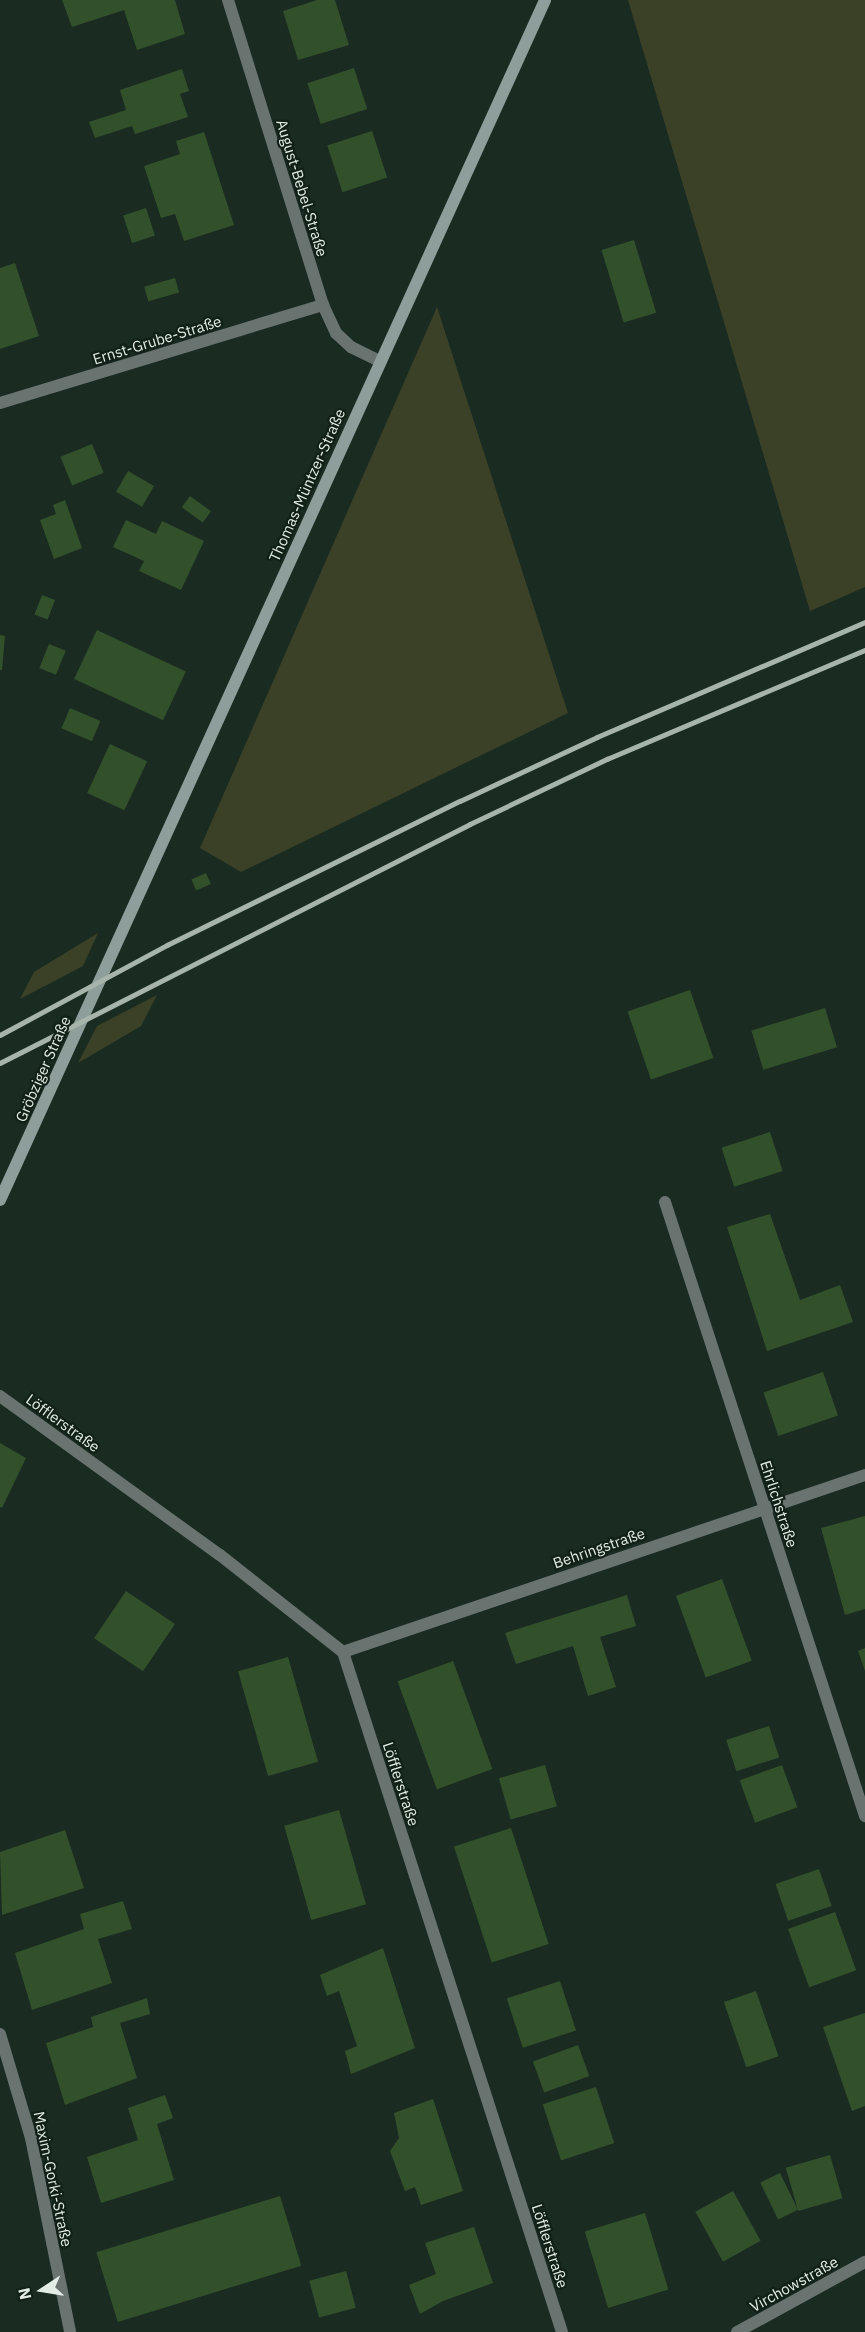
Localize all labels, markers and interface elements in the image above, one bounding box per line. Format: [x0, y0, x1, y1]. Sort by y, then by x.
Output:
street label: August-Bebel-Straße [273, 117, 331, 259]
street label: Ernst-Grube-Straße [90, 312, 224, 368]
street label: Thomas-Müntzer-Straße [265, 406, 349, 564]
street label: Gröbziger Straße [12, 1013, 74, 1125]
street label: Löfflerstraße [23, 1390, 103, 1456]
street label: Ehrlichstraße [756, 1458, 802, 1550]
street label: Behringstraße [551, 1524, 647, 1572]
street label: Löfflerstraße [379, 1740, 423, 1828]
street label: Maxim-Gorki-Straße [30, 2110, 76, 2248]
street label: Löfflerstraße [528, 2202, 572, 2290]
street label: Virchowstraße [747, 2252, 841, 2316]
north arrow [12, 2260, 72, 2320]
text: N [13, 2286, 35, 2301]

